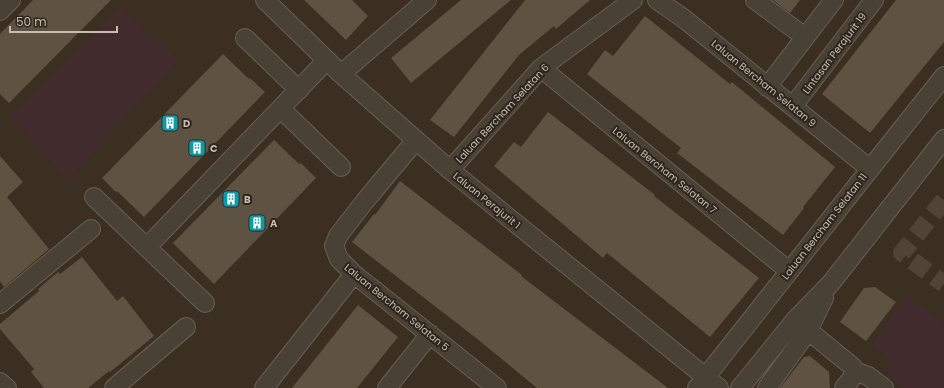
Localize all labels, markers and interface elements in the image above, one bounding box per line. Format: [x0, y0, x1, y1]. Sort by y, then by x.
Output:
scale bar [10, 8, 117, 34]
street label: Lintasan Perajurit 19 [799, 10, 870, 97]
text: 50 m [16, 13, 47, 30]
street label: Laluan Bercham Selatan 9 [708, 36, 819, 130]
street label: Laluan Bercham Selatan 6 [452, 60, 553, 166]
building icon: D [160, 113, 180, 133]
place label: D [183, 116, 190, 131]
street label: Laluan Bercham Selatan 7 [609, 124, 720, 218]
building icon: C [187, 138, 207, 158]
place label: C [210, 141, 218, 156]
street label: Laluan Perajurit 1 [450, 168, 524, 232]
street label: Laluan Bercham Selatan 11 [778, 170, 871, 283]
building icon: B [221, 189, 241, 209]
place label: B [244, 192, 251, 207]
building icon: A [247, 213, 267, 233]
place label: A [270, 216, 278, 231]
street label: Laluan Bercham Selatan 5 [341, 260, 452, 354]

